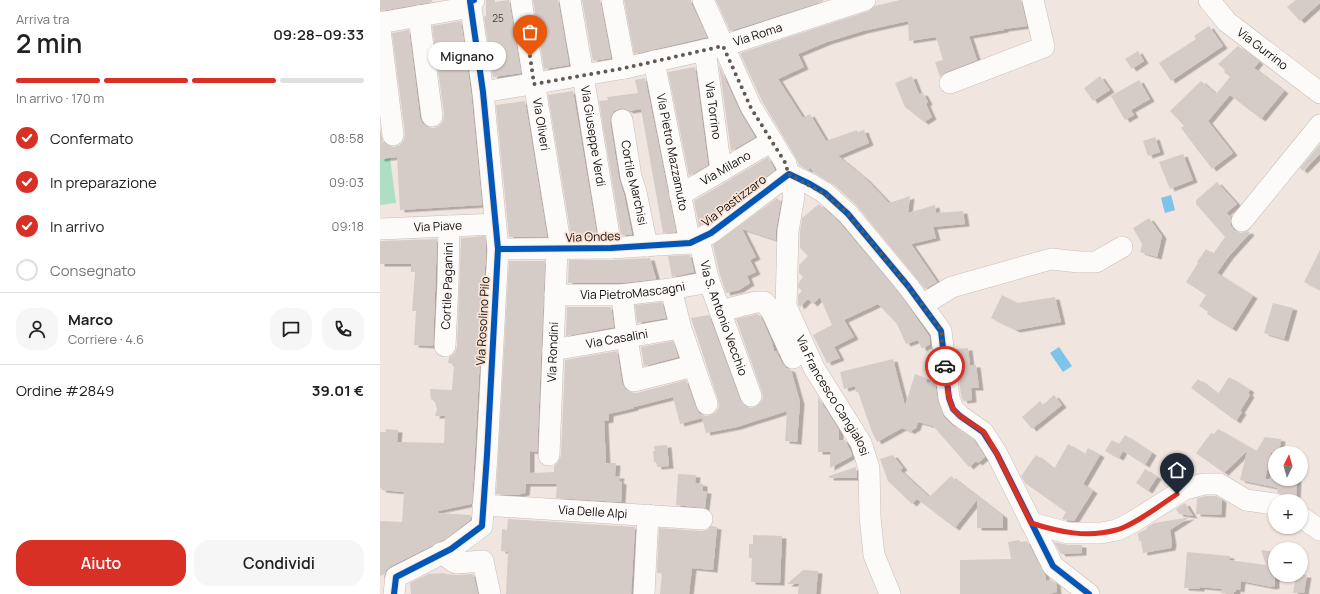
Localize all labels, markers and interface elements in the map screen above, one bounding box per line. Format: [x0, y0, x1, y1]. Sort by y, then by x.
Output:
text: Arriva tra [16, 10, 70, 28]
house number: 25 [492, 11, 504, 25]
pin [513, 15, 547, 56]
street label: Via Roma [731, 18, 784, 50]
icon: bag [519, 21, 541, 43]
text: 09:28–09:33 [273, 24, 364, 45]
street label: Via Gurrino [1234, 24, 1292, 74]
text: 2 min [16, 25, 82, 61]
callout: Mignano [428, 42, 506, 70]
text: Mignano [440, 47, 494, 65]
street label: Via Torrino [701, 81, 726, 140]
street label: Via Giuseppe Verdi [577, 84, 610, 188]
text: In arrivo · 170 m [16, 89, 104, 107]
street label: Via Pietro Mazzamuto [653, 92, 692, 212]
street label: Via Oliveri [529, 97, 554, 152]
icon: check [16, 127, 38, 149]
text: Confermato [50, 128, 133, 149]
text: 08:58 [330, 129, 364, 147]
street label: Cortile Marchisi [617, 139, 652, 227]
street label: Via Milano [697, 146, 754, 189]
icon: check [16, 171, 38, 193]
street label: Via Pastizzaro [698, 171, 769, 230]
text: In preparazione [50, 172, 157, 193]
text: 09:03 [329, 173, 364, 191]
icon: check [16, 215, 38, 237]
text: In arrivo [50, 216, 104, 237]
street label: Via Piave [413, 216, 462, 236]
text: 09:18 [331, 217, 364, 235]
street label: Via Ondes [565, 227, 621, 246]
street label: Cortile Paganini [437, 242, 457, 330]
street label: Via S. Antonio Vecchio [696, 259, 752, 378]
text: Consegnato [50, 260, 136, 281]
street label: Via Rosolino Pilo [472, 276, 493, 366]
street label: Via PietroMascagni [580, 278, 687, 303]
button: person [16, 308, 58, 350]
button: chat [270, 308, 312, 350]
button: phone [322, 308, 364, 350]
text: Marco [68, 309, 113, 330]
street label: Via Rondini [543, 321, 562, 383]
street label: Via Casalini [585, 325, 649, 352]
text: Corriere · 4.6 [68, 330, 144, 348]
street label: Via Francesco Cangialosi [792, 332, 874, 458]
courier [925, 346, 965, 386]
icon: car [934, 355, 956, 377]
text: Ordine #2849 [16, 380, 114, 401]
text: 39.01 € [312, 380, 364, 401]
north arrow [1268, 446, 1308, 486]
map controls [1268, 446, 1308, 582]
pin [1160, 453, 1194, 494]
icon: home [1166, 459, 1188, 481]
button: + [1268, 494, 1308, 534]
street label: Via Delle Alpi [558, 501, 628, 522]
button: Aiuto [16, 540, 186, 586]
button: Condividi [194, 540, 364, 586]
button: − [1268, 542, 1308, 582]

